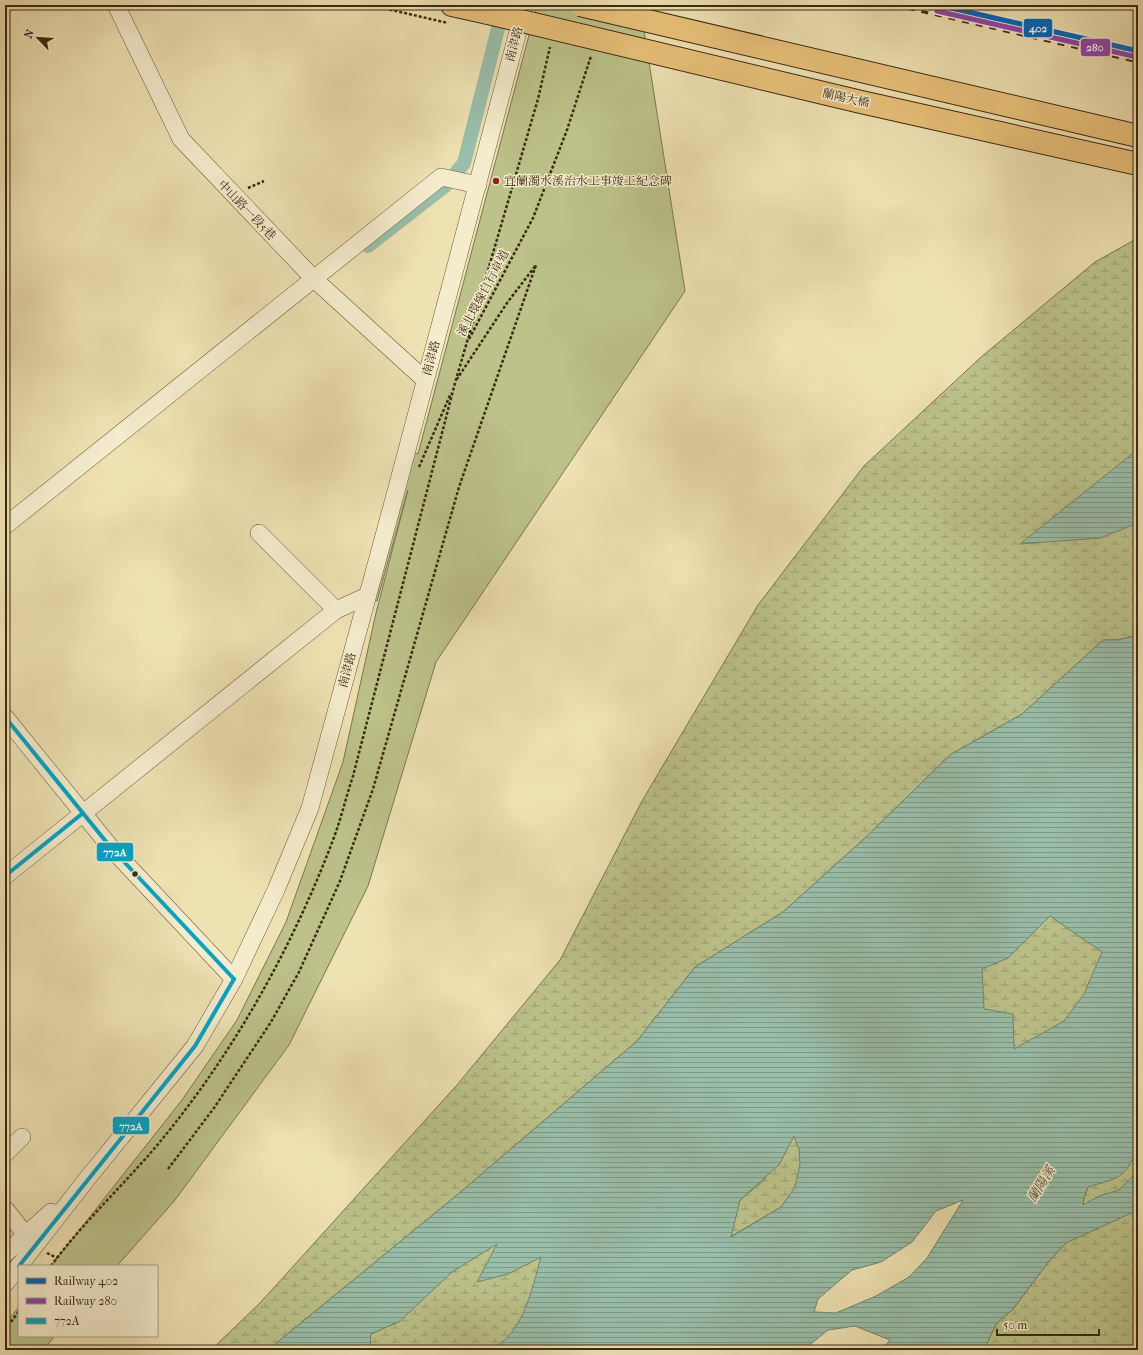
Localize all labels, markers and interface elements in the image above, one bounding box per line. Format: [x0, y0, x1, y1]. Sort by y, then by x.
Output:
north arrow [18, 18, 58, 58]
line badge: 402 [1023, 18, 1053, 38]
text: 402 [1028, 22, 1047, 35]
street label: 南津路 [503, 25, 525, 63]
text: N [22, 27, 37, 41]
line badge: 280 [1080, 38, 1111, 57]
text: 280 [1086, 41, 1104, 54]
street label: 蘭陽大橋 [821, 86, 871, 110]
place label: 宜蘭濁水溪治水工事竣工紀念碑 [504, 174, 672, 188]
marker: 宜蘭濁水溪治水工事竣工紀念碑 [491, 176, 501, 186]
street label: 中山路一段5巷 [215, 177, 279, 243]
street label: 溪北環線自行車道 [454, 247, 512, 339]
street label: 南津路 [420, 339, 442, 377]
street label: 南津路 [336, 651, 358, 689]
line badge: 772A [96, 842, 134, 862]
text: 772A [102, 846, 128, 859]
unlabelled marker [130, 869, 140, 879]
line badge: 772A [112, 1116, 150, 1135]
text: 772A [118, 1120, 144, 1133]
water label: 蘭陽溪 [1024, 1162, 1059, 1205]
legend [18, 1265, 158, 1337]
text: Railway 402 [54, 1274, 118, 1288]
text: Railway 280 [54, 1294, 117, 1308]
scale bar [997, 1311, 1099, 1337]
text: 772A [54, 1314, 80, 1328]
text: 50 m [1003, 1318, 1027, 1332]

